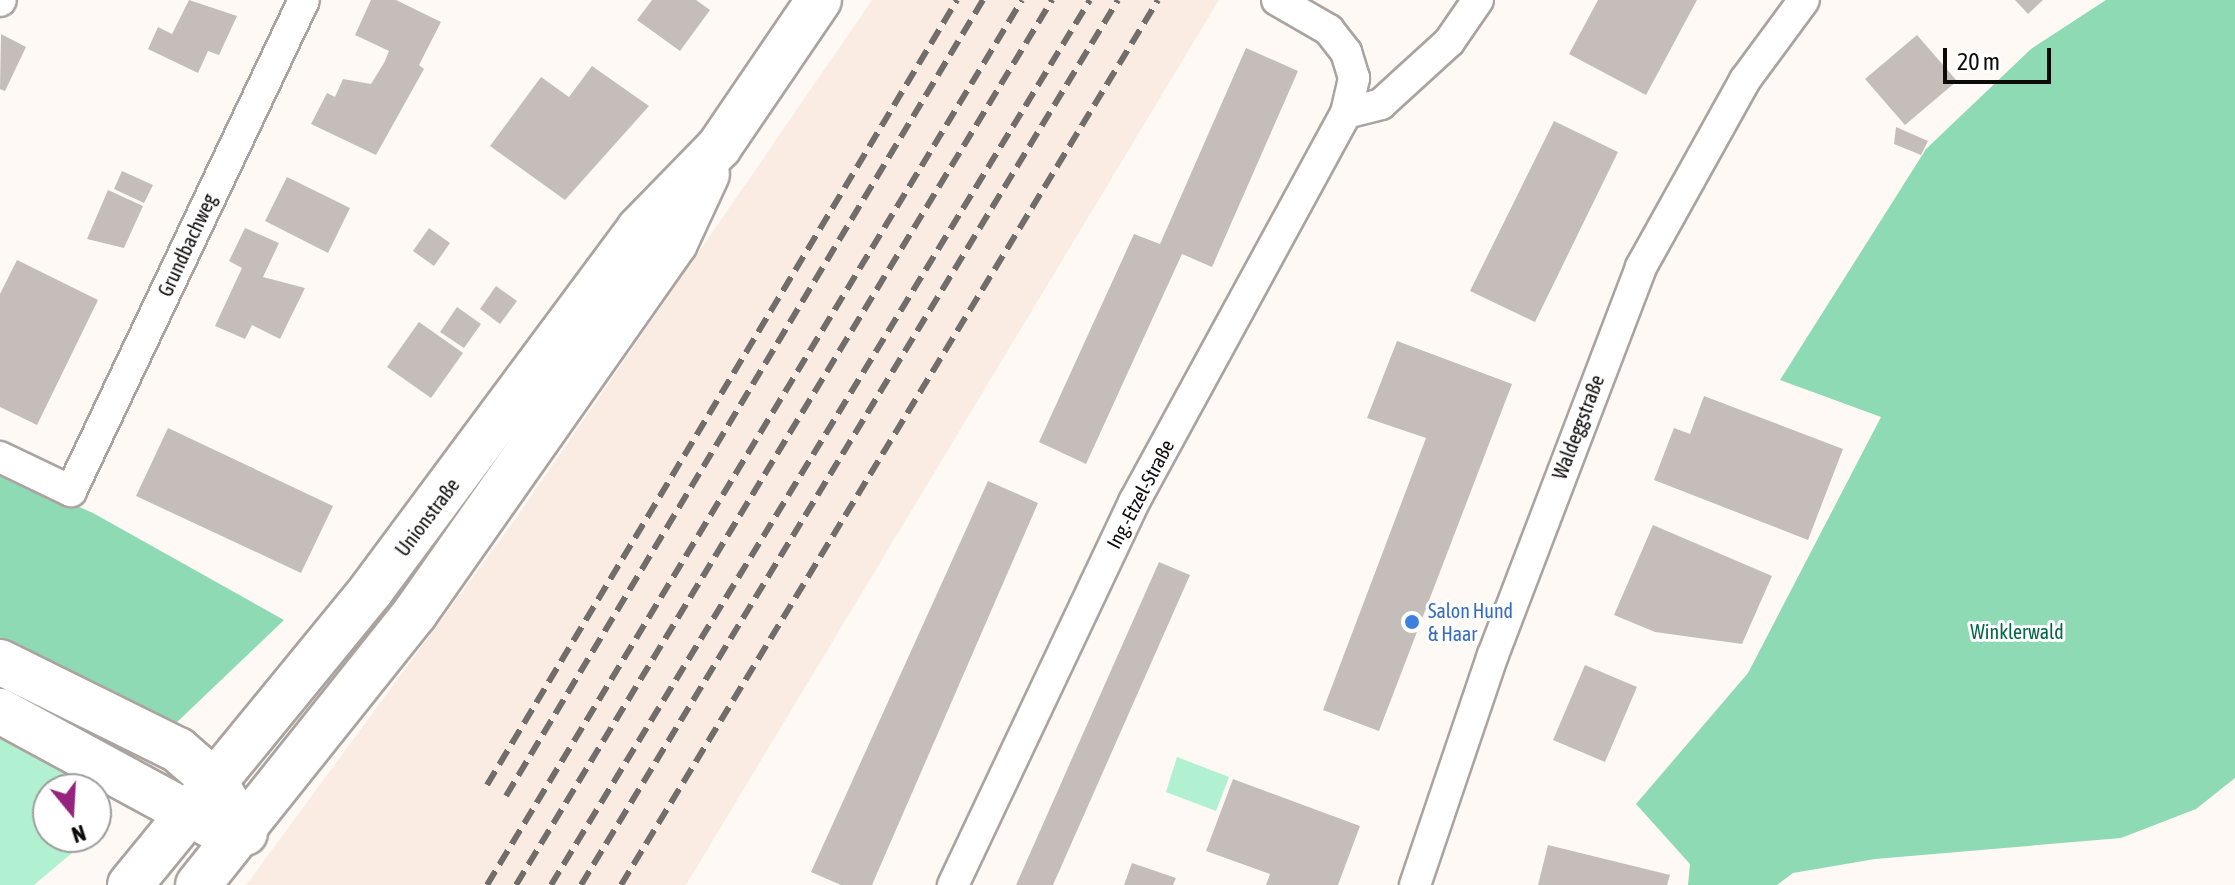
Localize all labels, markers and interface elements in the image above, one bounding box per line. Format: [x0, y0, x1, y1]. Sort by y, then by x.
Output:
scale bar [1947, 32, 2055, 82]
text: 20 m [1957, 48, 2000, 75]
street label: Grundbachweg [153, 190, 221, 300]
street label: Waldeggstraße [1547, 371, 1609, 483]
street label: Ing.-Etzel-Straße [1101, 435, 1179, 553]
street label: Unionstraße [390, 473, 464, 561]
place label: Salon Hund & Haar [1428, 598, 1513, 645]
marker: Salon Hund & Haar [1403, 613, 1421, 631]
park label: Winklerwald [1970, 619, 2064, 643]
north arrow [32, 773, 112, 853]
text: N [69, 820, 89, 848]

